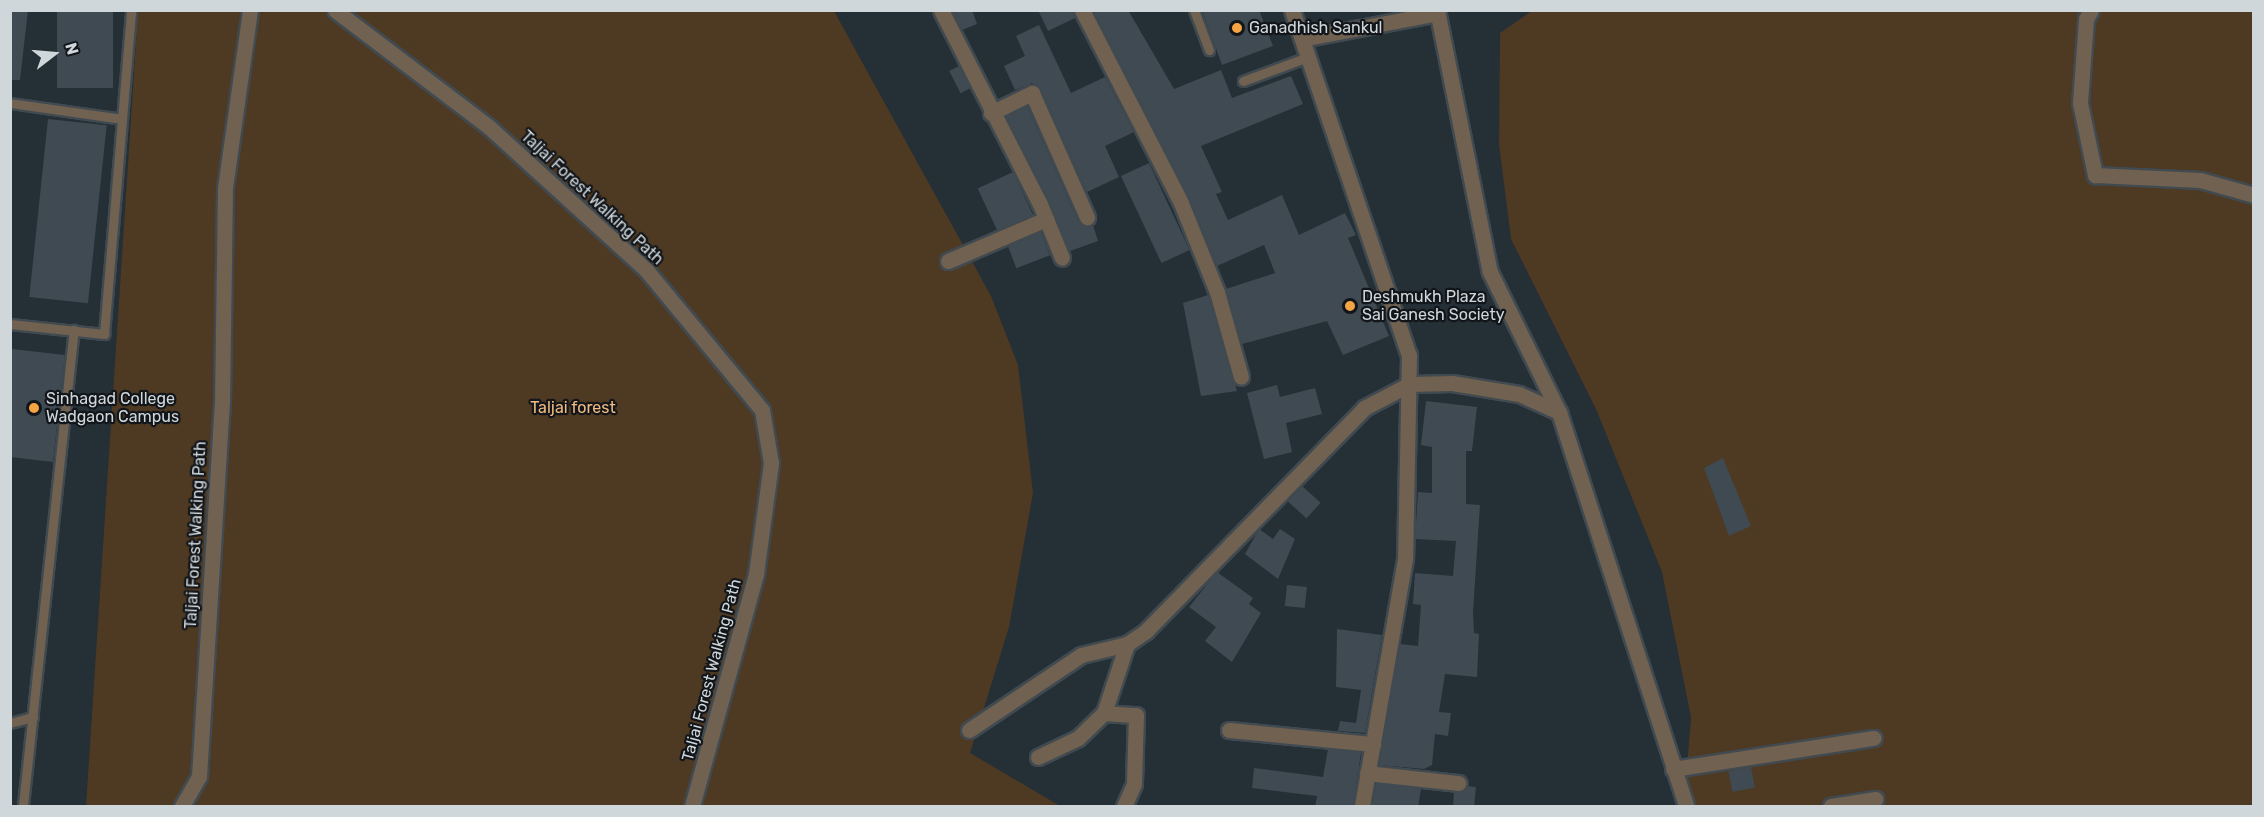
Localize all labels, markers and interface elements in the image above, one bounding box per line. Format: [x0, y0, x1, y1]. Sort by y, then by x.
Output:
place label: Ganadhish Sankul [1249, 18, 1382, 38]
marker: Ganadhish Sankul [1230, 21, 1244, 35]
north arrow [24, 24, 84, 84]
text: N [61, 41, 83, 57]
street label: Taljai Forest Walking Path [517, 127, 667, 269]
place label: Deshmukh Plaza Sai Ganesh Society [1362, 287, 1505, 325]
marker: Deshmukh Plaza Sai Ganesh Society [1343, 299, 1357, 313]
place label: Sinhagad College Wadgaon Campus [46, 389, 179, 427]
park label: Taljai forest [530, 398, 616, 418]
marker: Sinhagad College Wadgaon Campus [27, 401, 41, 415]
street label: Taljai Forest Walking Path [181, 441, 211, 629]
street label: Taljai Forest Walking Path [678, 577, 746, 763]

